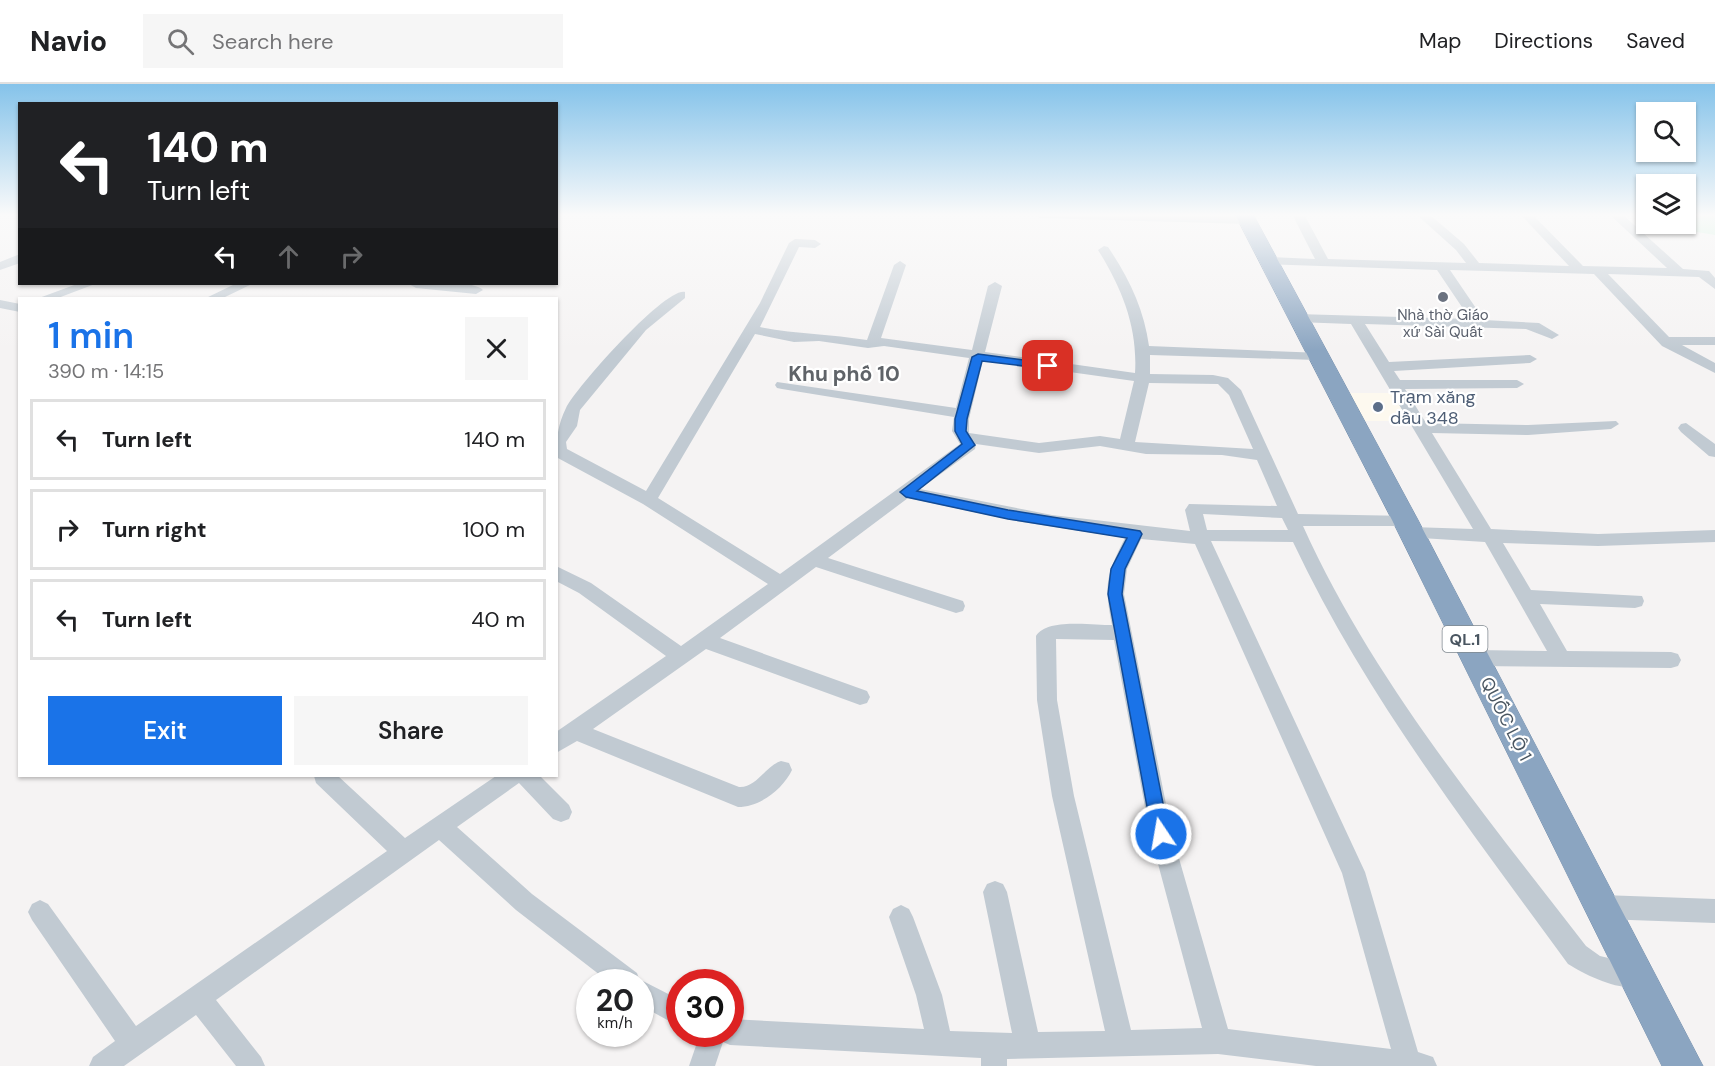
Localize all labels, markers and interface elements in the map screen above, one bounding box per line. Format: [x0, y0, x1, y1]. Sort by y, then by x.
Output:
search box [143, 14, 563, 68]
text: Navio [30, 23, 107, 60]
icon: search [164, 25, 197, 58]
text: Search here [212, 27, 333, 56]
text: Map [1419, 27, 1461, 55]
text: Directions [1494, 27, 1593, 55]
text: Saved [1626, 27, 1685, 55]
map controls [1636, 102, 1696, 234]
button: search [1636, 102, 1696, 162]
text: 140 m [147, 120, 269, 175]
icon: left [48, 126, 126, 204]
text: Turn left [147, 173, 250, 208]
button: layers [1636, 174, 1696, 234]
icon: left [209, 240, 242, 273]
icon: ahead [272, 240, 305, 273]
icon: right [335, 240, 368, 273]
marker: Nhà thờ Giáo xứ Sài Quất [1436, 290, 1450, 304]
place label: Nhà thờ Giáo xứ Sài Quất [1397, 305, 1489, 342]
text: 1 min [48, 312, 134, 359]
button: close [465, 317, 528, 380]
pin [1022, 340, 1073, 391]
icon: arrive [1031, 349, 1064, 382]
text: 390 m · 14:15 [48, 358, 164, 384]
district label: Khu phố 10 [788, 360, 900, 388]
place label: Trạm xăng dầu 348 [1390, 385, 1476, 430]
marker: Trạm xăng dầu 348 [1371, 400, 1385, 414]
icon: left [51, 423, 84, 456]
text: Turn left [102, 425, 192, 454]
text: 140 m [464, 425, 525, 454]
icon: right [51, 513, 84, 546]
text: Turn right [102, 515, 207, 544]
text: 100 m [463, 515, 525, 544]
icon: left [51, 603, 84, 636]
text: Turn left [102, 605, 192, 634]
text: 40 m [471, 605, 525, 634]
road number: QL.1 [1442, 626, 1488, 652]
street label: QUỐC LỘ 1 [1475, 673, 1537, 765]
button: Exit [48, 696, 282, 765]
button: Share [294, 696, 528, 765]
position arrow [1129, 802, 1193, 866]
speed limit sign: 30 [666, 969, 744, 1047]
text: 20 [596, 981, 634, 1020]
text: km/h [597, 1013, 633, 1033]

